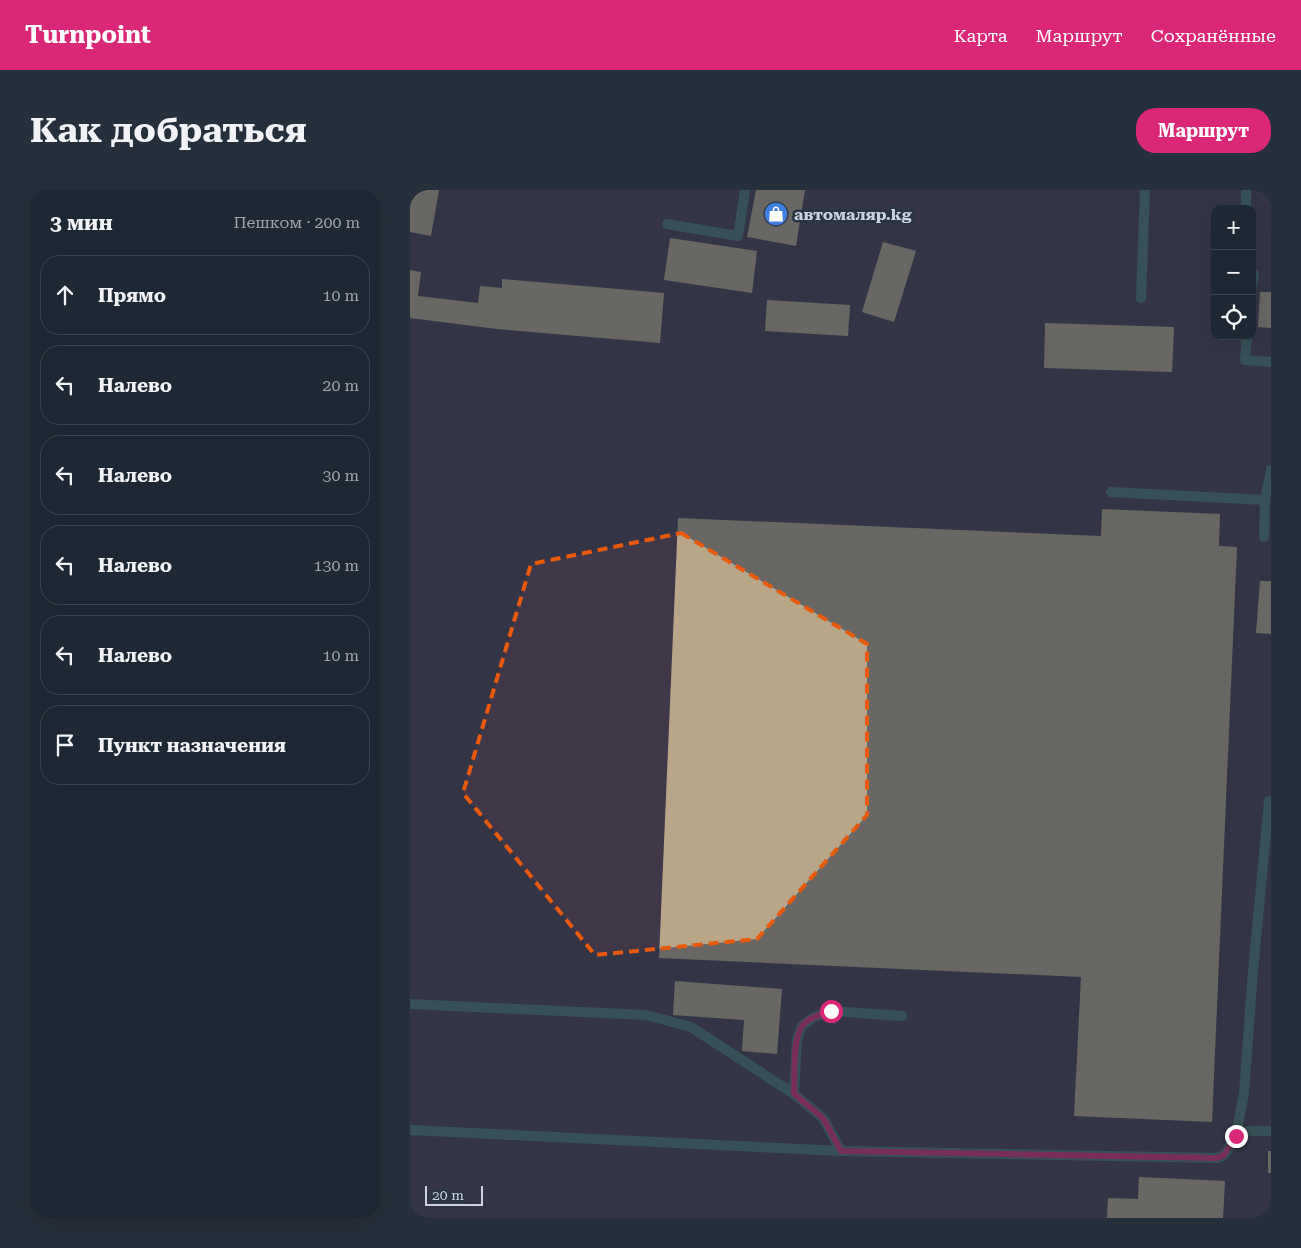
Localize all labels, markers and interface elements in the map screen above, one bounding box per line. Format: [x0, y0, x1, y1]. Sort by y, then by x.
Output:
text: Turnpoint [25, 21, 151, 49]
text: Карта [954, 25, 1008, 46]
text: Маршрут [1036, 25, 1123, 46]
text: Сохранённые [1151, 25, 1276, 46]
button: Маршрут [1136, 108, 1271, 153]
text: Как добраться [30, 110, 307, 151]
shop icon: автомаляр.kg [763, 201, 789, 227]
place label: автомаляр.kg [794, 205, 912, 224]
map controls [1211, 205, 1256, 340]
button: + [1211, 205, 1256, 250]
text: 3 мин [50, 211, 113, 235]
text: Пешком · 200 m [233, 213, 360, 232]
button: − [1211, 250, 1256, 295]
icon: ahead [51, 281, 79, 309]
text: Прямо [98, 284, 166, 307]
text: 10 m [322, 286, 359, 305]
button: locate [1211, 295, 1256, 340]
icon: left [51, 371, 79, 399]
text: Налево [98, 374, 172, 397]
text: 20 m [322, 376, 359, 395]
icon: left [51, 461, 79, 489]
text: Налево [98, 464, 172, 487]
text: 30 m [322, 466, 359, 485]
icon: left [51, 551, 79, 579]
text: Налево [98, 554, 172, 577]
text: 130 m [313, 556, 359, 575]
icon: left [51, 641, 79, 669]
text: Налево [98, 644, 172, 667]
text: 10 m [322, 646, 359, 665]
icon: arrive [51, 731, 79, 759]
text: Пункт назначения [98, 734, 286, 757]
route start [820, 1000, 843, 1023]
route end [1225, 1125, 1248, 1148]
scale bar [425, 1183, 482, 1206]
text: 20 m [432, 1187, 464, 1203]

